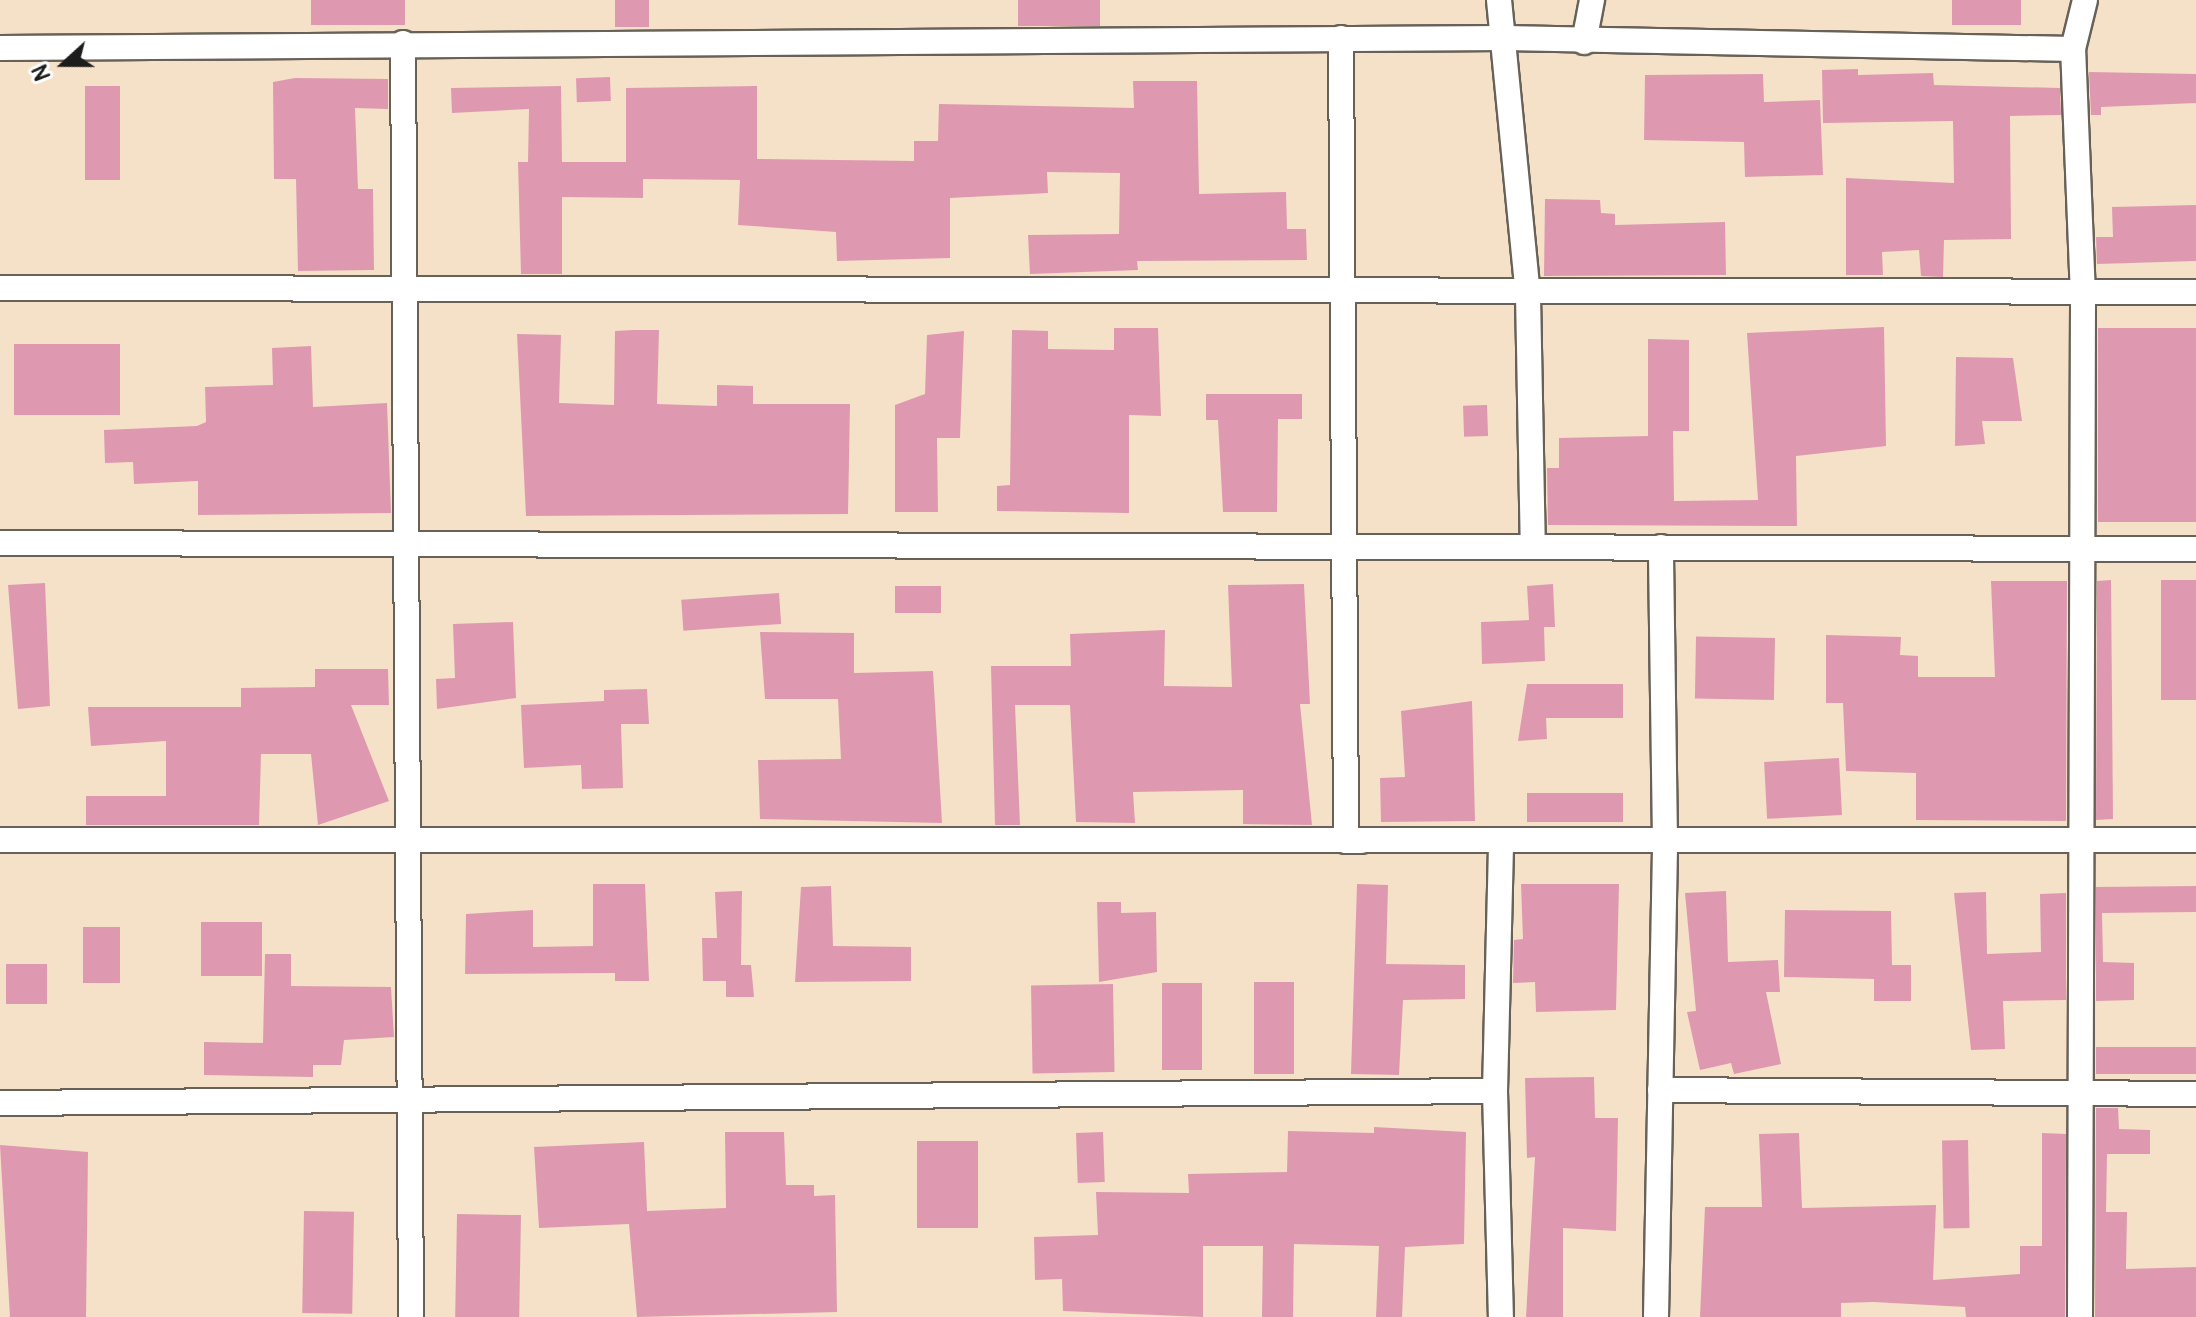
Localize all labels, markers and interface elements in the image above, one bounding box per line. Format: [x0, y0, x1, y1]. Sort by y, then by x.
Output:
north arrow [24, 24, 104, 104]
text: N [26, 61, 57, 85]

